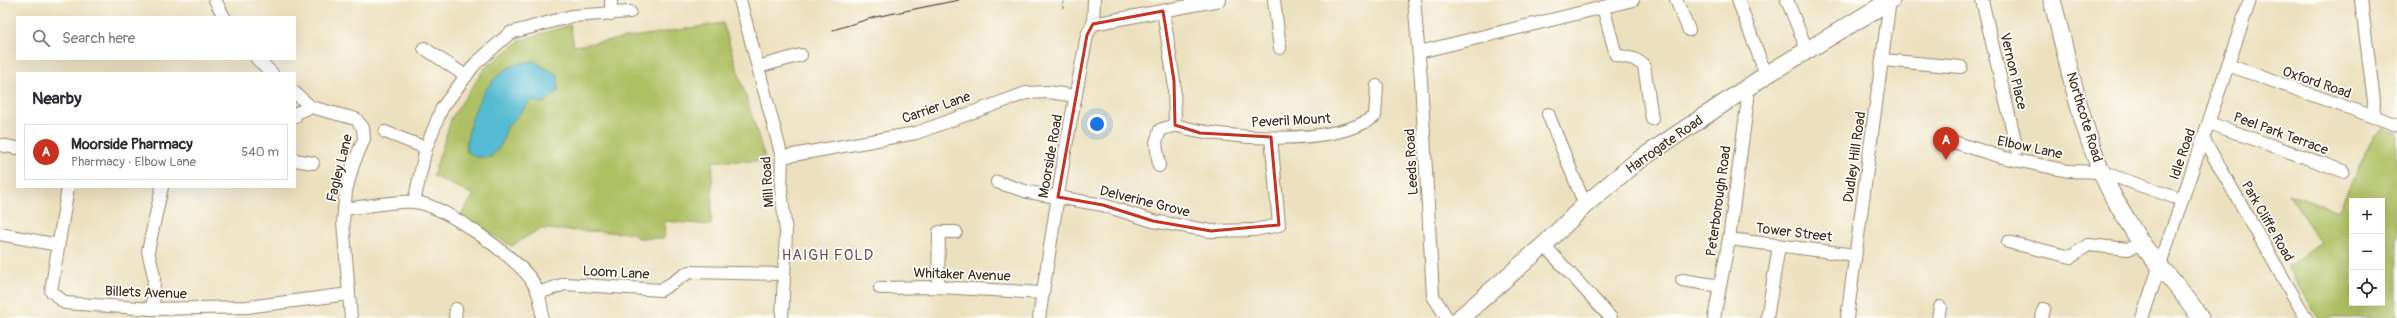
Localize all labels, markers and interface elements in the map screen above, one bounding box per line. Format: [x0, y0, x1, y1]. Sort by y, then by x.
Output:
search box [16, 16, 296, 60]
icon: search [30, 27, 52, 49]
text: Search here [62, 29, 135, 48]
street label: Vernon Place [1996, 31, 2031, 111]
street label: Oxford Road [2280, 63, 2354, 102]
street label: Northcote Road [2063, 70, 2106, 164]
text: Nearby [32, 88, 81, 109]
street label: Carrier Lane [900, 88, 973, 127]
street label: Peel Park Terrace [2231, 108, 2331, 159]
street label: Peveril Mount [1251, 110, 1332, 131]
street label: Dudley Hill Road [1840, 110, 1869, 204]
street label: Harrogate Road [1622, 111, 1706, 177]
street label: Moorside Road [1035, 113, 1066, 199]
your location [1087, 114, 1107, 134]
street label: Idle Road [2166, 126, 2199, 182]
pin: A [1933, 127, 1959, 160]
street label: Leeds Road [1401, 128, 1422, 196]
street label: Fagley Lane [323, 132, 356, 204]
street label: Elbow Lane [1996, 132, 2064, 163]
text: Moorside Pharmacy [71, 135, 193, 154]
text: A [42, 144, 50, 160]
text: 540 m [241, 144, 279, 160]
street label: Peterborough Road [1702, 144, 1735, 258]
text: Pharmacy · Elbow Lane [71, 154, 196, 170]
street label: Mill Road [757, 156, 778, 208]
street label: Park Cliffe Road [2238, 178, 2298, 265]
street label: Delverine Grove [1098, 182, 1192, 221]
map controls [2349, 198, 2385, 306]
button: + [2349, 198, 2385, 234]
street label: Tower Street [1755, 219, 1833, 246]
button: − [2349, 234, 2385, 270]
district label: HAIGH FOLD [782, 246, 874, 265]
street label: Loom Lane [582, 262, 650, 283]
street label: Whitaker Avenue [913, 264, 1011, 285]
button: locate [2349, 270, 2385, 306]
street label: Billets Avenue [105, 283, 187, 302]

